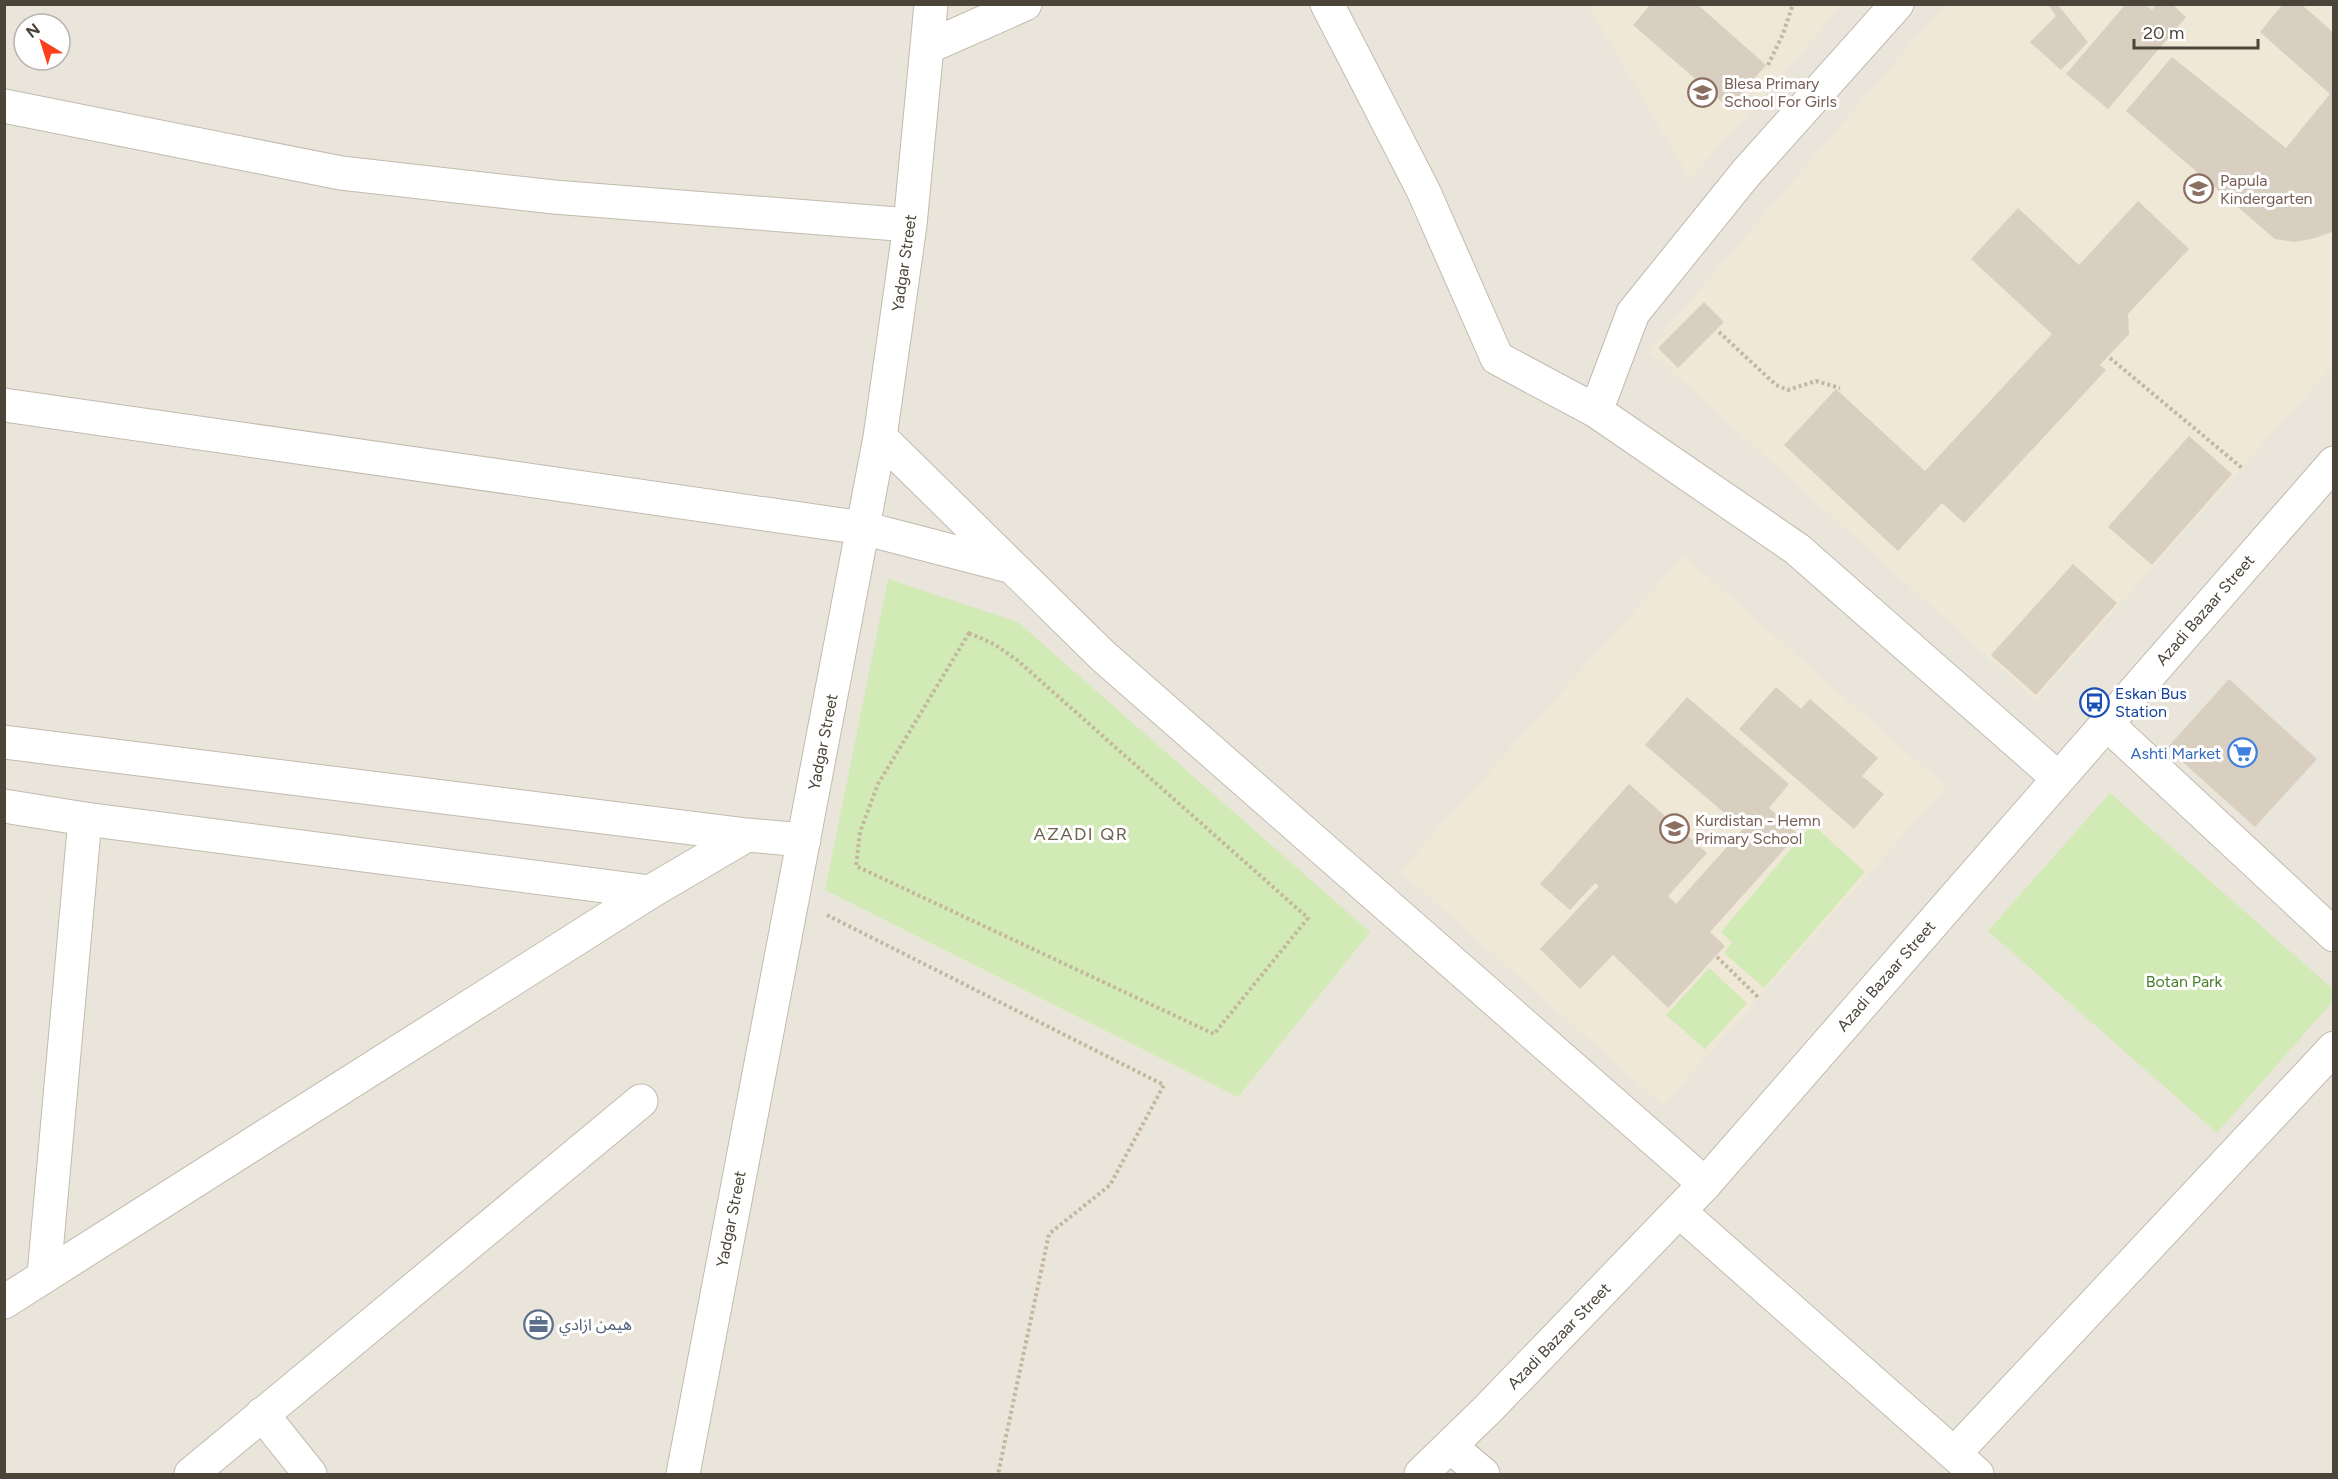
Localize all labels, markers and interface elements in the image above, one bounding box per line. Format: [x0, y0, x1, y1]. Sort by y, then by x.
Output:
north arrow [12, 12, 72, 72]
scale bar [2134, 12, 2258, 50]
text: N [22, 19, 44, 42]
text: 20 m [2143, 22, 2184, 44]
place label: Blesa Primary School For Girls [1724, 74, 1837, 111]
school or university icon: Blesa Primary School For Girls [1687, 76, 1719, 108]
place label: Papula Kindergarten [2220, 171, 2313, 208]
school or university icon: Papula Kindergarten [2183, 173, 2215, 205]
street label: Yadgar Street [888, 213, 920, 313]
street label: Azadi Bazaar Street [2152, 551, 2258, 669]
place label: Eskan Bus Station [2115, 684, 2187, 721]
bus stop icon: Eskan Bus Station [2078, 686, 2110, 718]
street label: Yadgar Street [804, 692, 842, 792]
supermarket icon: Ashti Market [2226, 737, 2258, 769]
place label: Ashti Market [2131, 744, 2221, 763]
place label: Kurdistan - Hemn Primary School [1695, 811, 1821, 848]
school or university icon: Kurdistan - Hemn Primary School [1658, 813, 1690, 845]
district label: AZADI QR [1034, 823, 1128, 845]
street label: Azadi Bazaar Street [1833, 917, 1939, 1035]
park label: Botan Park [2146, 972, 2223, 991]
street label: Yadgar Street [712, 1169, 750, 1269]
street label: Azadi Bazaar Street [1503, 1279, 1615, 1393]
office icon: هيمن ازادي [522, 1308, 554, 1340]
place label: هيمن ازادي [559, 1315, 632, 1336]

